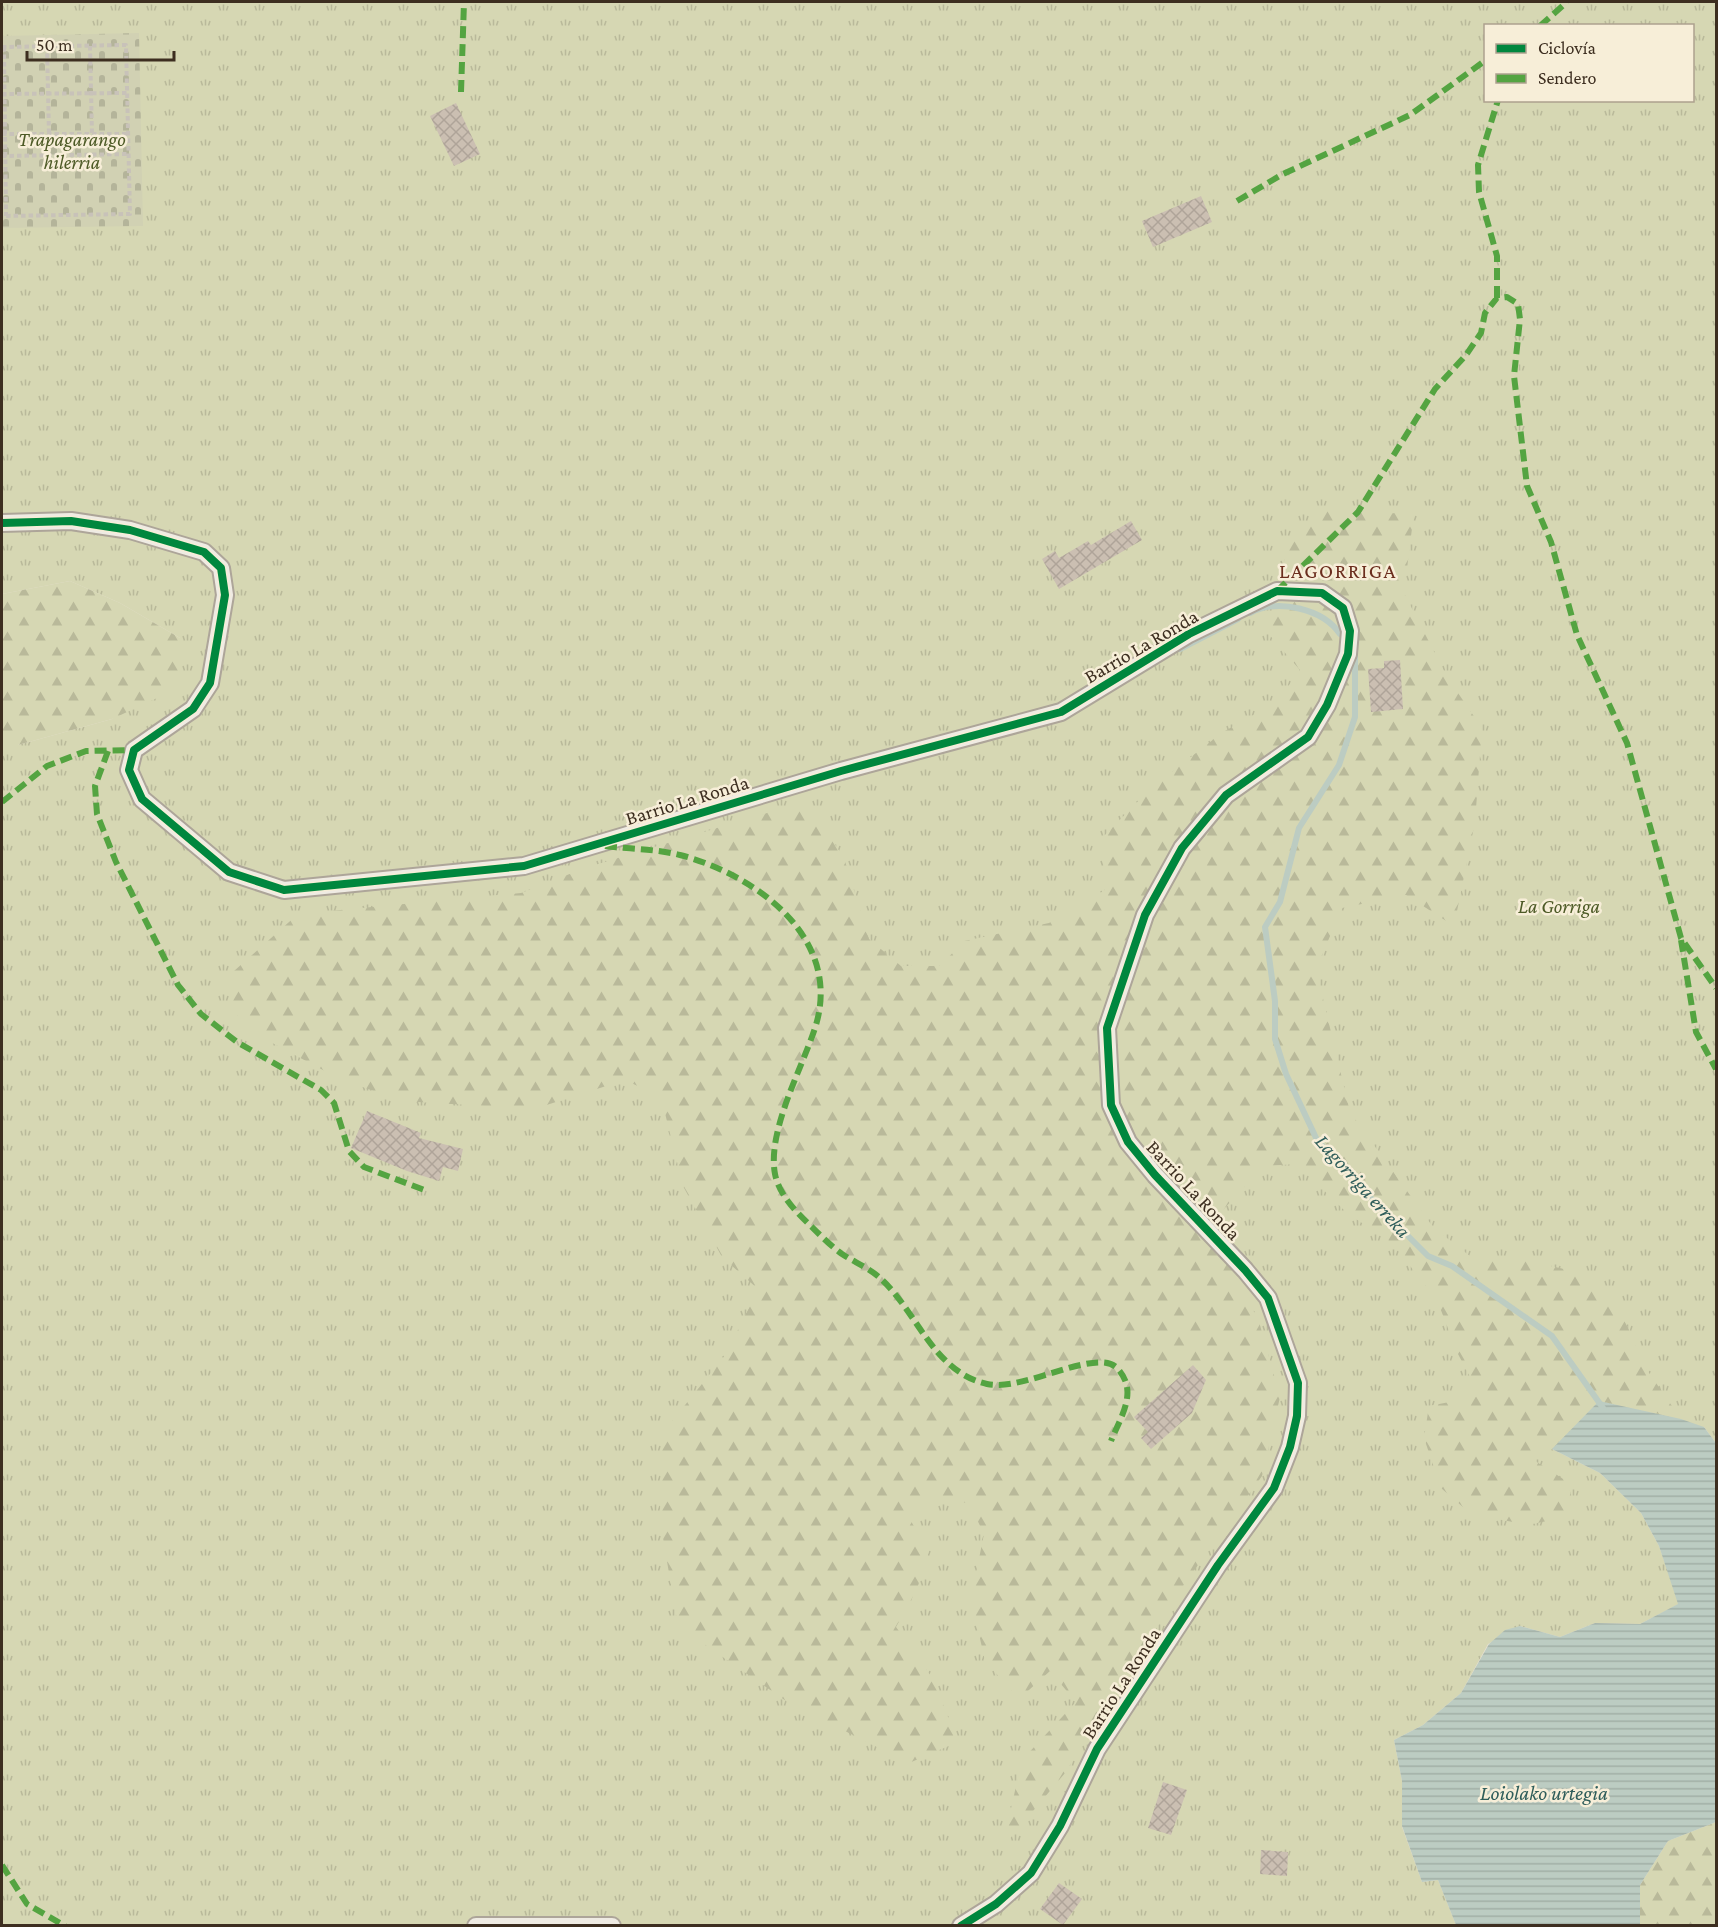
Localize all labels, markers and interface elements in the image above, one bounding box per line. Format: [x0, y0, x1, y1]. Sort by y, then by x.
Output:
scale bar [27, 24, 174, 62]
legend [1484, 24, 1694, 102]
text: 50 m [36, 35, 73, 55]
text: Ciclovía [1538, 38, 1596, 58]
text: Sendero [1538, 68, 1596, 88]
park label: Trapagarango hilerria [18, 128, 126, 173]
district label: LAGORRIGA [1279, 559, 1397, 583]
street label: Barrio La Ronda [1080, 605, 1202, 687]
street label: Barrio La Ronda [623, 771, 751, 829]
park label: La Gorriga [1518, 895, 1600, 918]
water label: Lagorriga erreka [1310, 1129, 1416, 1243]
street label: Barrio La Ronda [1142, 1136, 1246, 1244]
street label: Barrio La Ronda [1077, 1623, 1165, 1743]
water label: Loiolako urtegia [1480, 1781, 1608, 1805]

